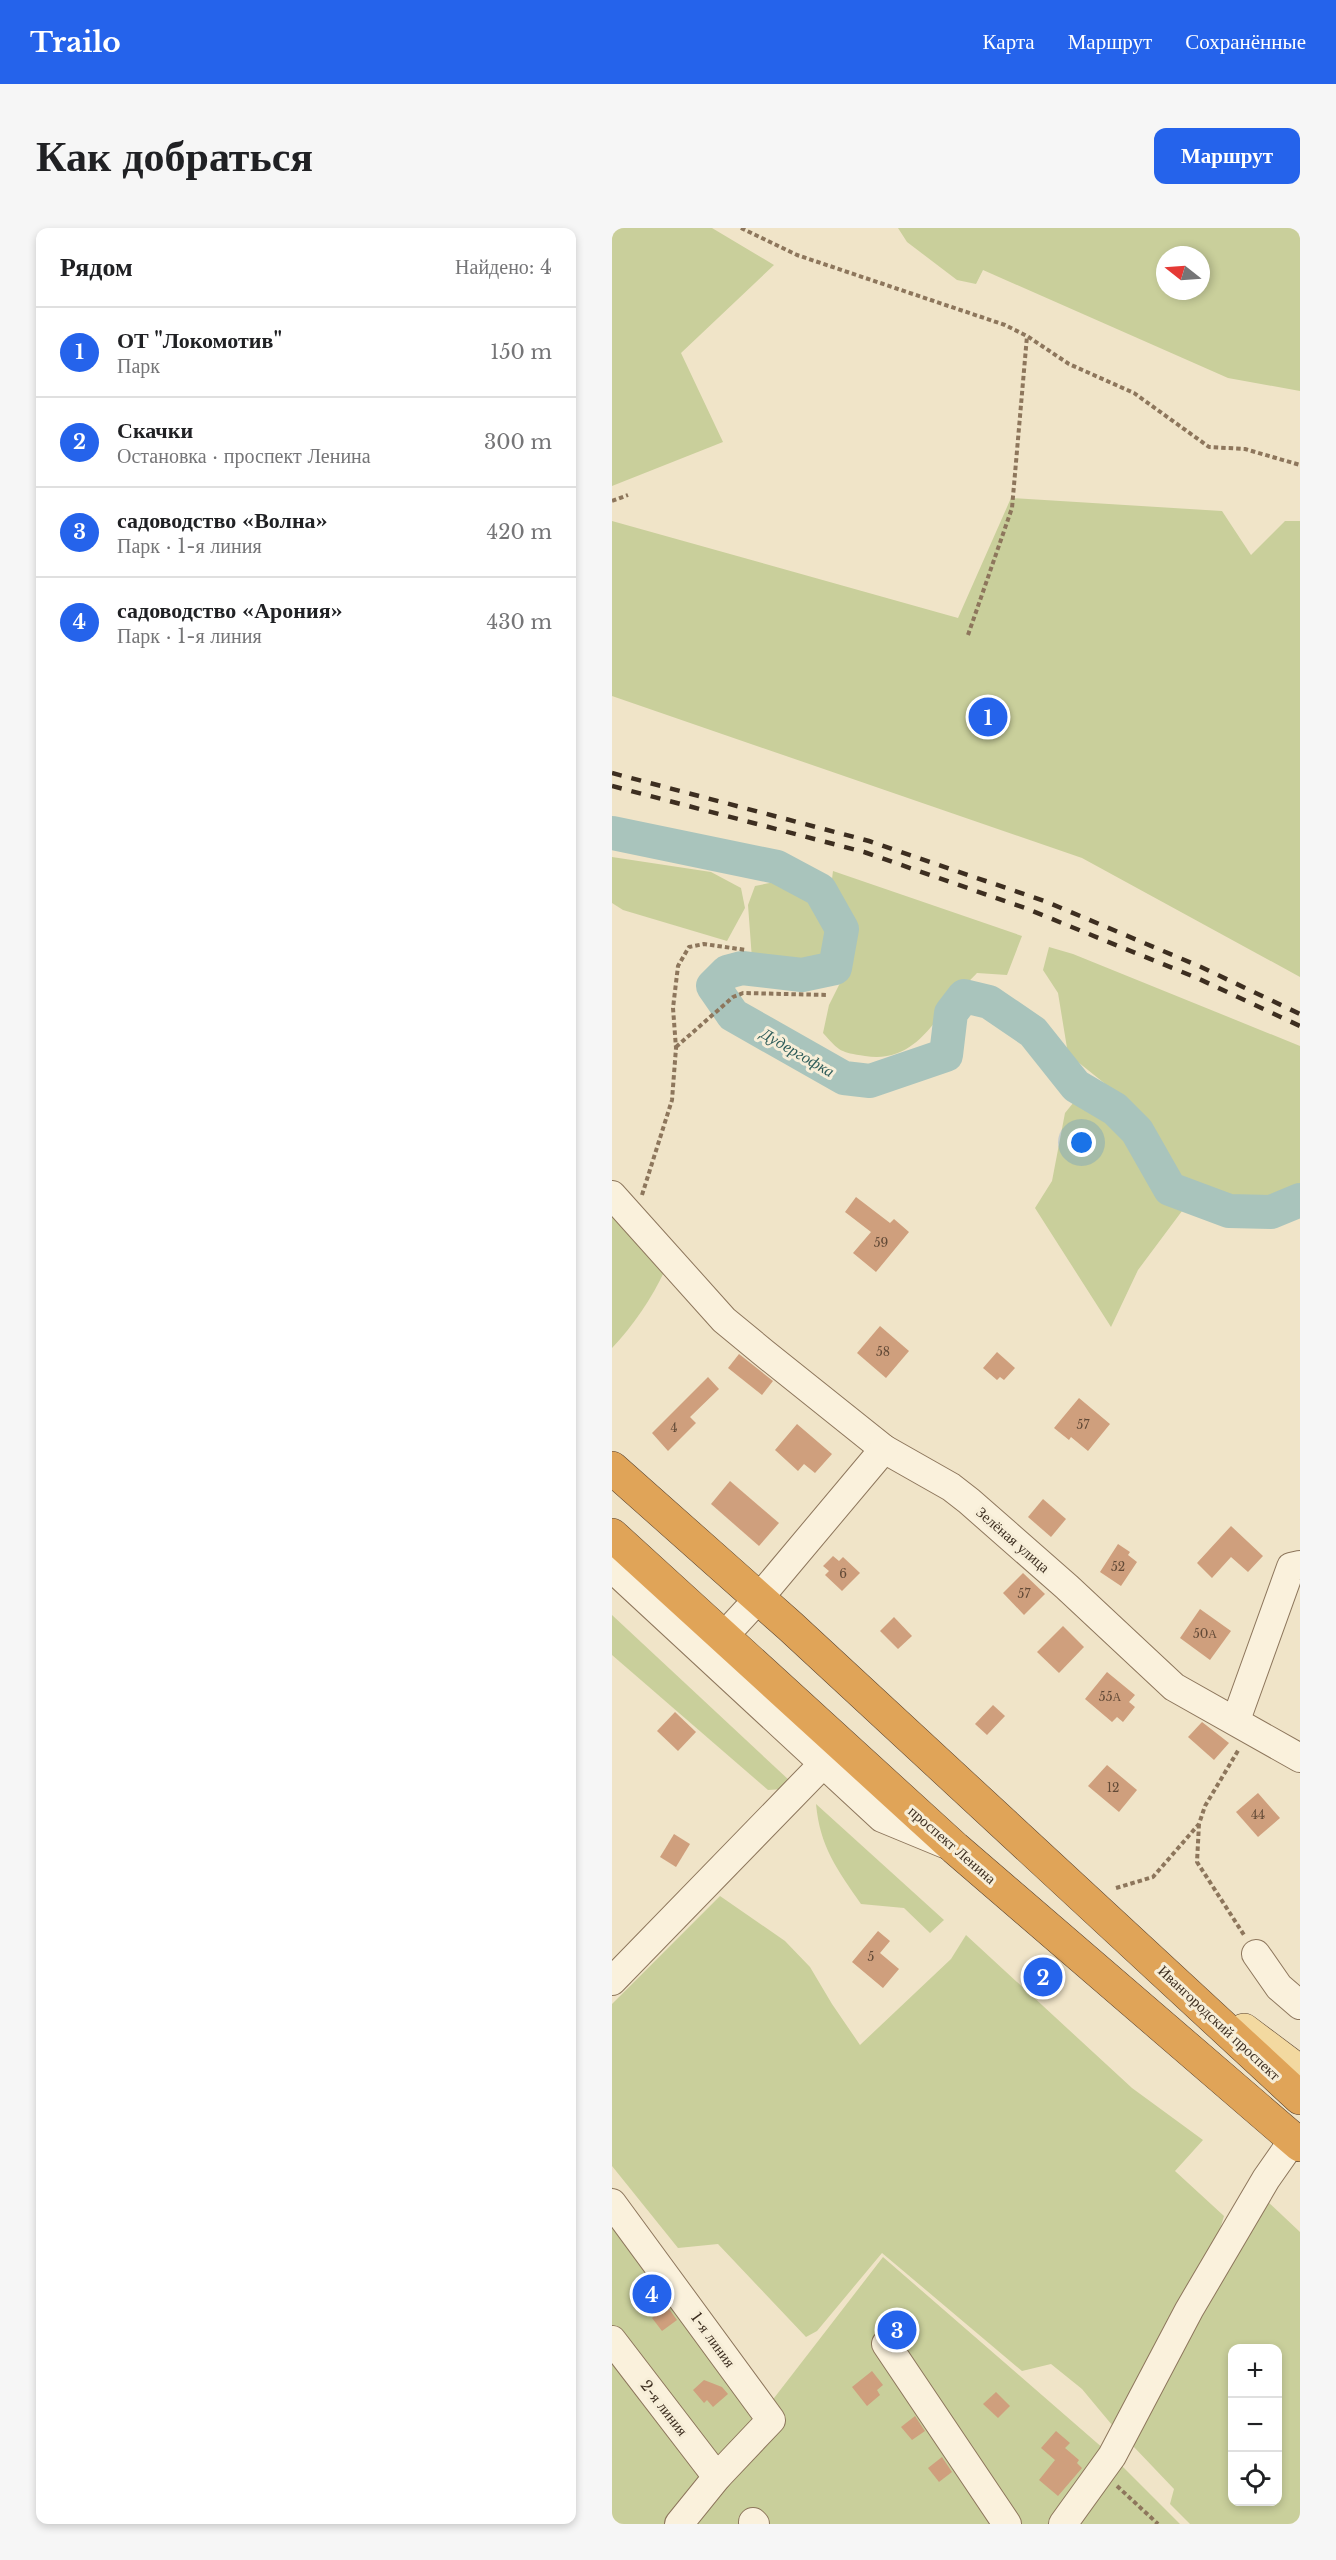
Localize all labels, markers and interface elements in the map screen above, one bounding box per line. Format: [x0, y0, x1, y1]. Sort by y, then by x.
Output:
text: Trailo [30, 25, 121, 60]
text: Карта [983, 29, 1035, 55]
text: Маршрут [1068, 29, 1152, 55]
text: Сохранённые [1185, 29, 1306, 55]
button: Маршрут [1154, 128, 1300, 184]
text: Как добраться [36, 130, 313, 182]
north arrow [1156, 246, 1210, 300]
text: Рядом [60, 251, 133, 283]
text: Найдено: 4 [455, 255, 552, 279]
text: ОТ "Локомотив" [117, 327, 282, 354]
text: 1 [75, 340, 84, 364]
text: 150 m [490, 340, 552, 364]
text: Парк [117, 354, 160, 378]
text: Скачки [117, 417, 193, 444]
text: 2 [73, 430, 86, 454]
text: 300 m [484, 430, 552, 454]
text: Остановка · проспект Ленина [117, 444, 371, 468]
text: садоводство «Волна» [117, 507, 328, 534]
text: 3 [73, 520, 86, 544]
text: 420 m [487, 520, 552, 544]
text: Парк · 1-я линия [117, 534, 262, 558]
text: садоводство «Арония» [117, 597, 343, 624]
text: 4 [73, 610, 86, 634]
text: 430 m [487, 610, 552, 634]
text: Парк · 1-я линия [117, 624, 262, 648]
pin: 1 [968, 694, 1007, 740]
water label: Дудергофка [756, 1022, 838, 1081]
your location [1067, 1128, 1096, 1157]
house number: 59 [874, 1235, 888, 1250]
house number: 58 [876, 1344, 890, 1359]
house number: 57 [1077, 1417, 1090, 1432]
house number: 4 [670, 1420, 678, 1435]
street label: Зелёная улица [973, 1503, 1054, 1577]
house number: 52 [1111, 1559, 1125, 1574]
house number: 6 [839, 1566, 847, 1581]
house number: 57 [1018, 1586, 1031, 1601]
house number: 50А [1193, 1626, 1217, 1641]
house number: 55А [1099, 1689, 1121, 1704]
house number: 12 [1107, 1780, 1119, 1795]
street label: проспект Ленина [905, 1801, 1000, 1888]
house number: 44 [1251, 1807, 1265, 1822]
house number: 5 [868, 1949, 875, 1964]
pin: 2 [1024, 1954, 1062, 2000]
street label: Ивангородский проспект [1154, 1961, 1285, 2085]
pin: 4 [632, 2272, 672, 2316]
pin: 3 [878, 2308, 916, 2352]
street label: 1-я линия [687, 2309, 740, 2371]
map controls [1228, 2344, 1282, 2506]
button: + [1228, 2344, 1282, 2398]
street label: 2-я линия [637, 2376, 692, 2440]
button: − [1228, 2398, 1282, 2452]
button: locate [1228, 2452, 1282, 2506]

